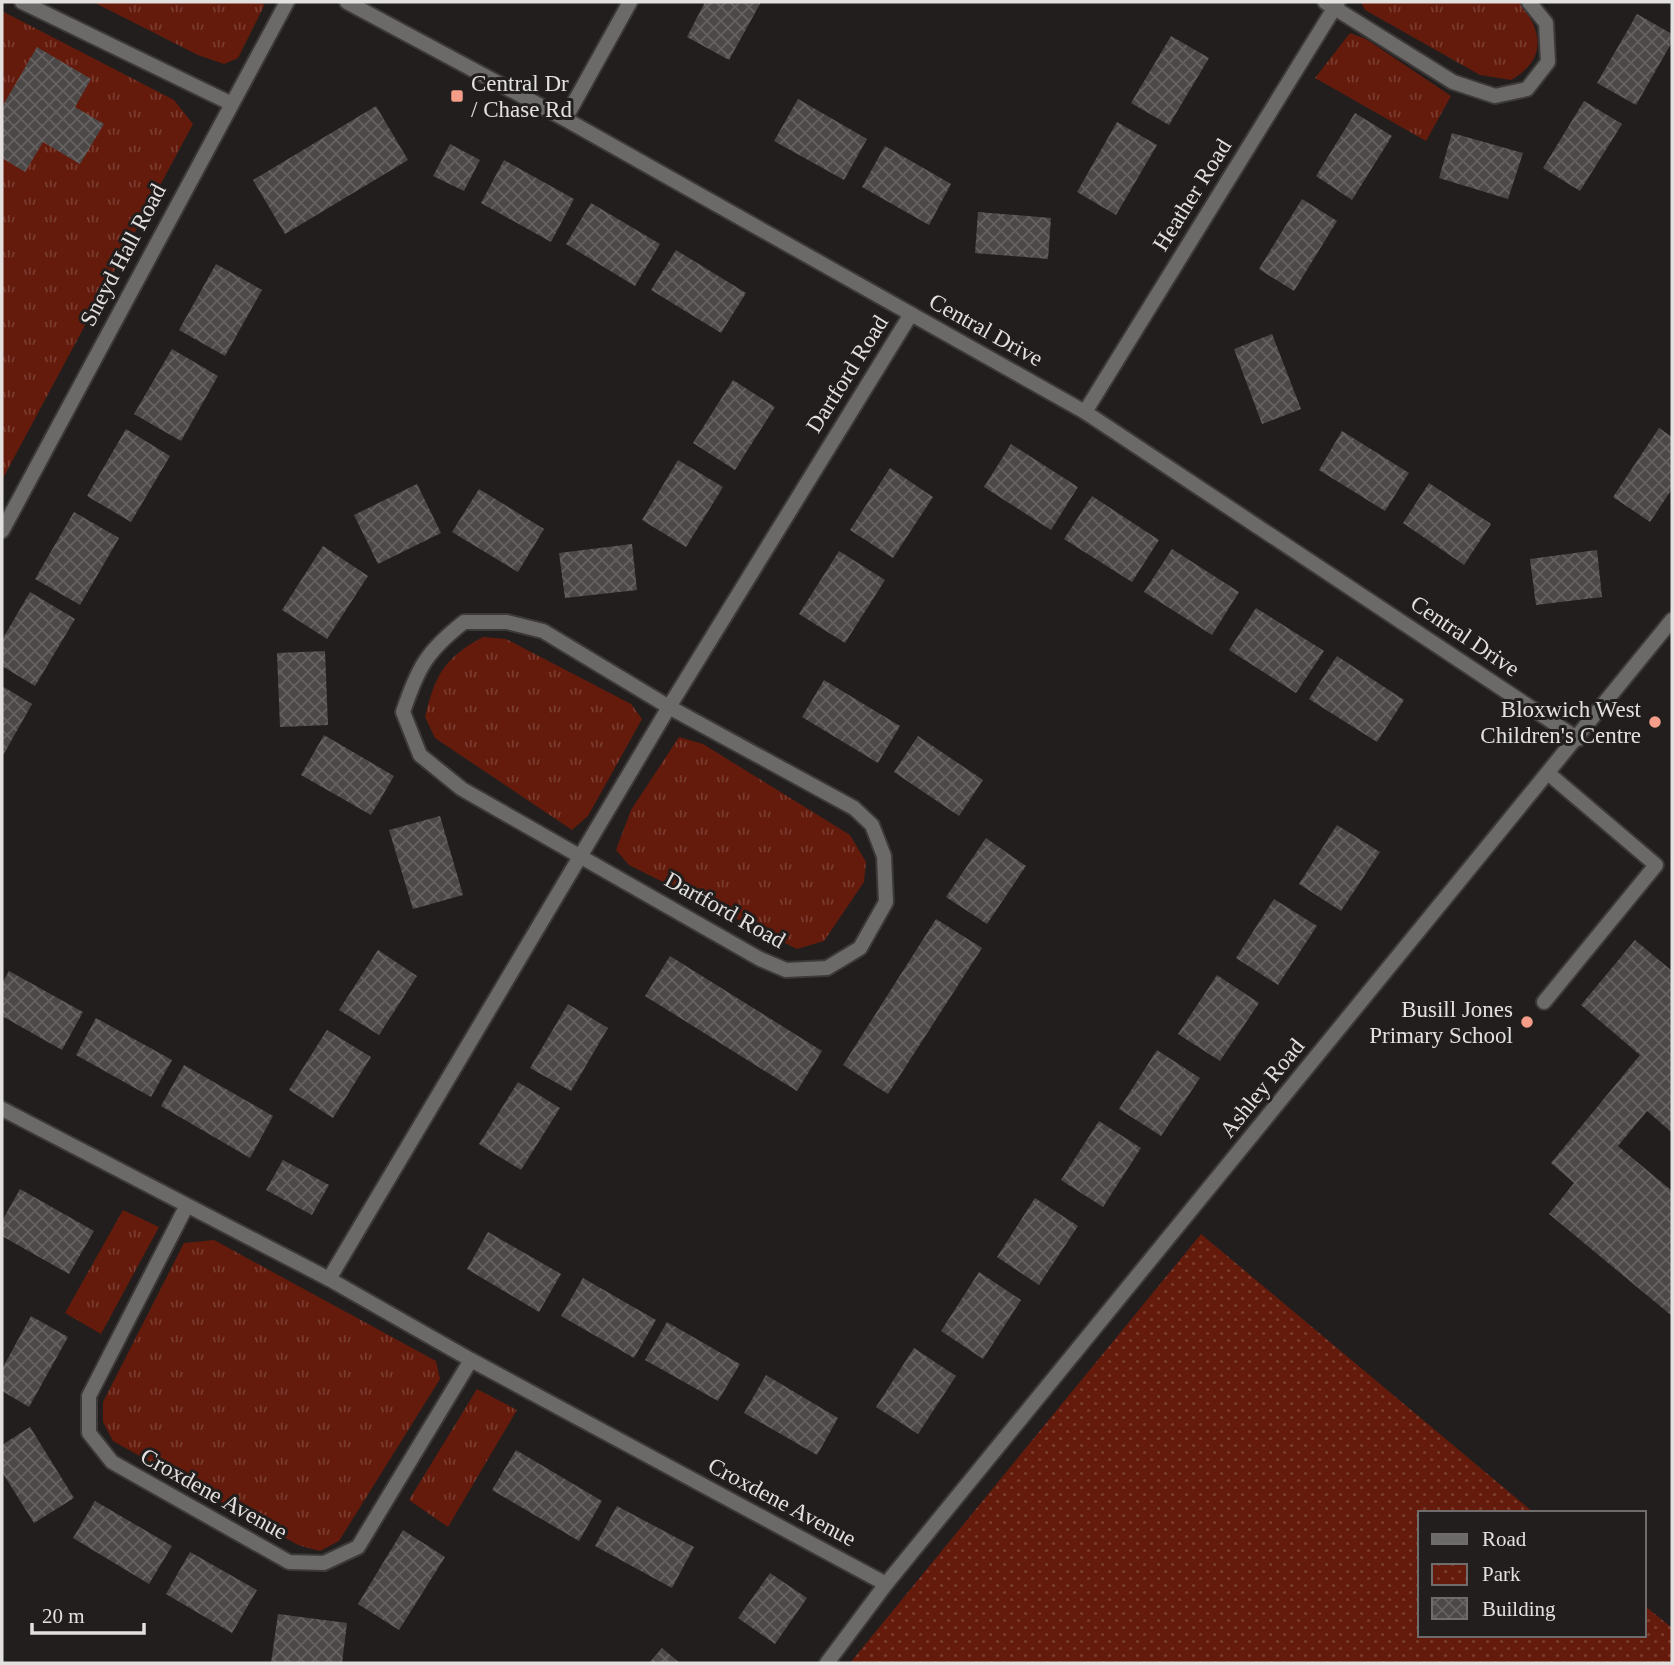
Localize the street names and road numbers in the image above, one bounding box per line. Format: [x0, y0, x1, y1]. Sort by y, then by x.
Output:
street label: Heather Road [1148, 134, 1237, 256]
street label: Sneyd Hall Road [75, 179, 171, 330]
street label: Central Drive [925, 289, 1047, 371]
street label: Dartford Road [801, 310, 893, 437]
street label: Central Drive [1406, 590, 1524, 682]
street label: Dartford Road [661, 867, 790, 954]
street label: Ashley Road [1215, 1033, 1310, 1142]
street label: Croxdene Avenue [136, 1443, 292, 1545]
street label: Croxdene Avenue [704, 1453, 860, 1551]

